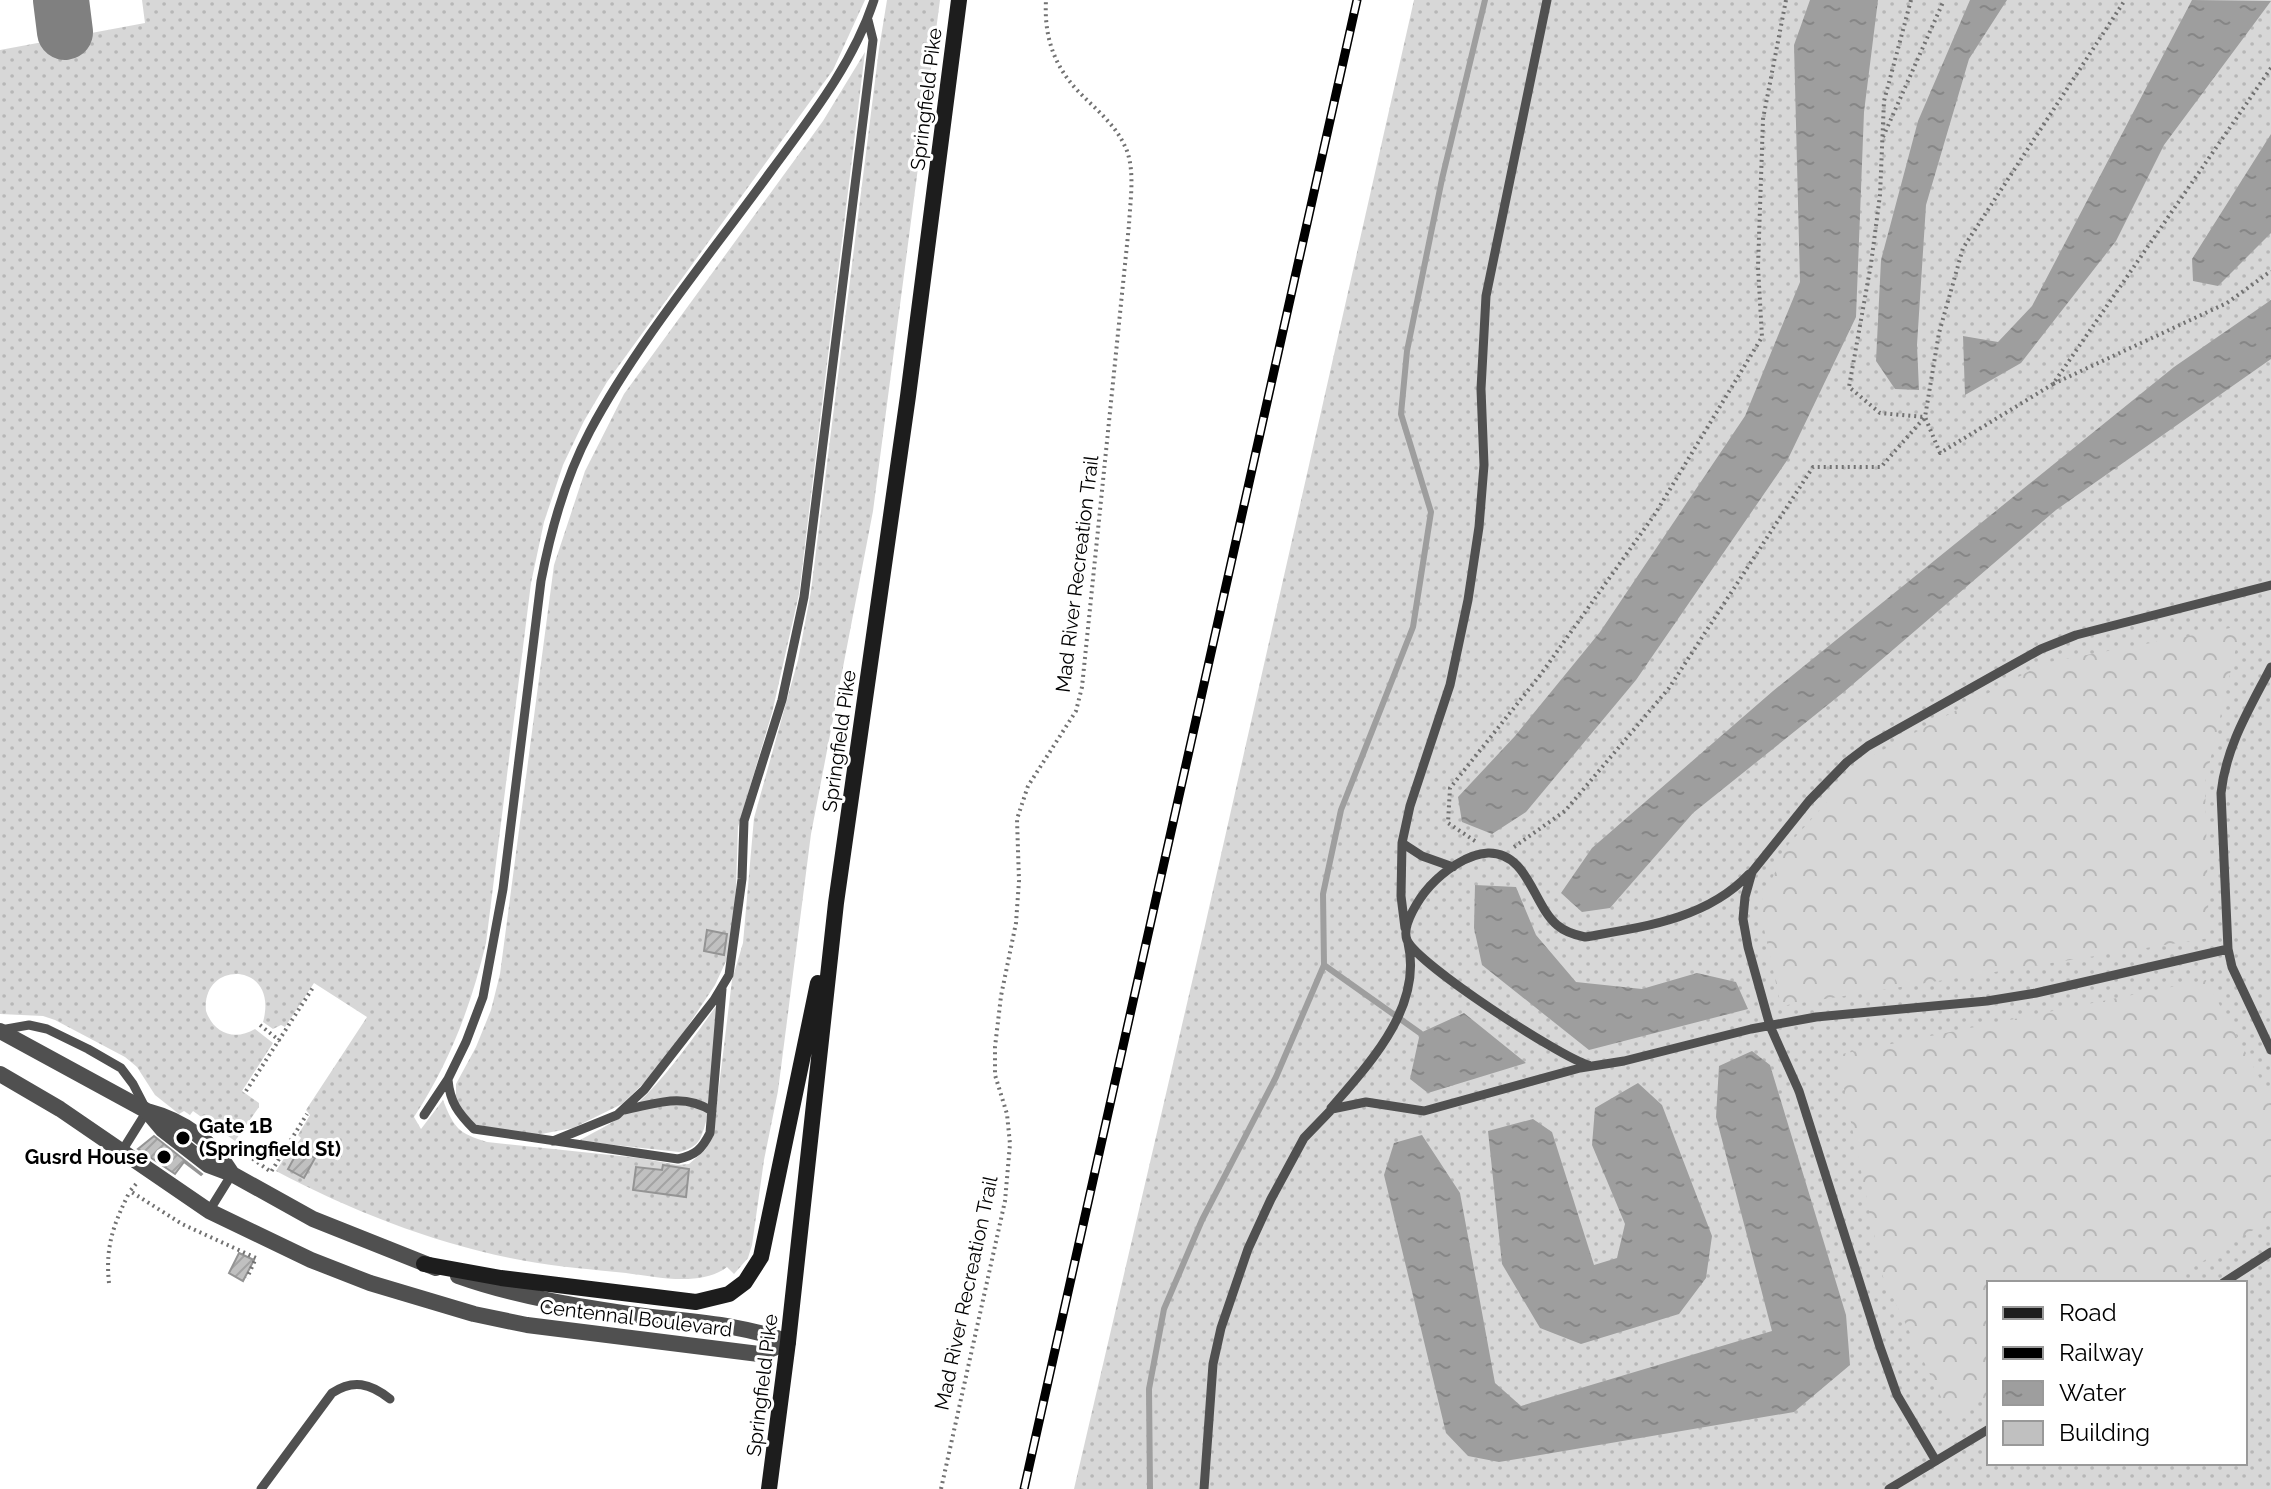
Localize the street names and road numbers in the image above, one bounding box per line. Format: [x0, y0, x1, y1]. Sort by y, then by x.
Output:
street label: Springfield Pike [905, 26, 947, 172]
street label: Mad River Recreation Trail [1051, 453, 1104, 694]
street label: Springfield Pike [817, 668, 861, 814]
street label: Mad River Recreation Trail [929, 1173, 1003, 1412]
street label: Centennal Boulevard [538, 1294, 734, 1342]
street label: Springfield Pike [741, 1312, 783, 1458]

